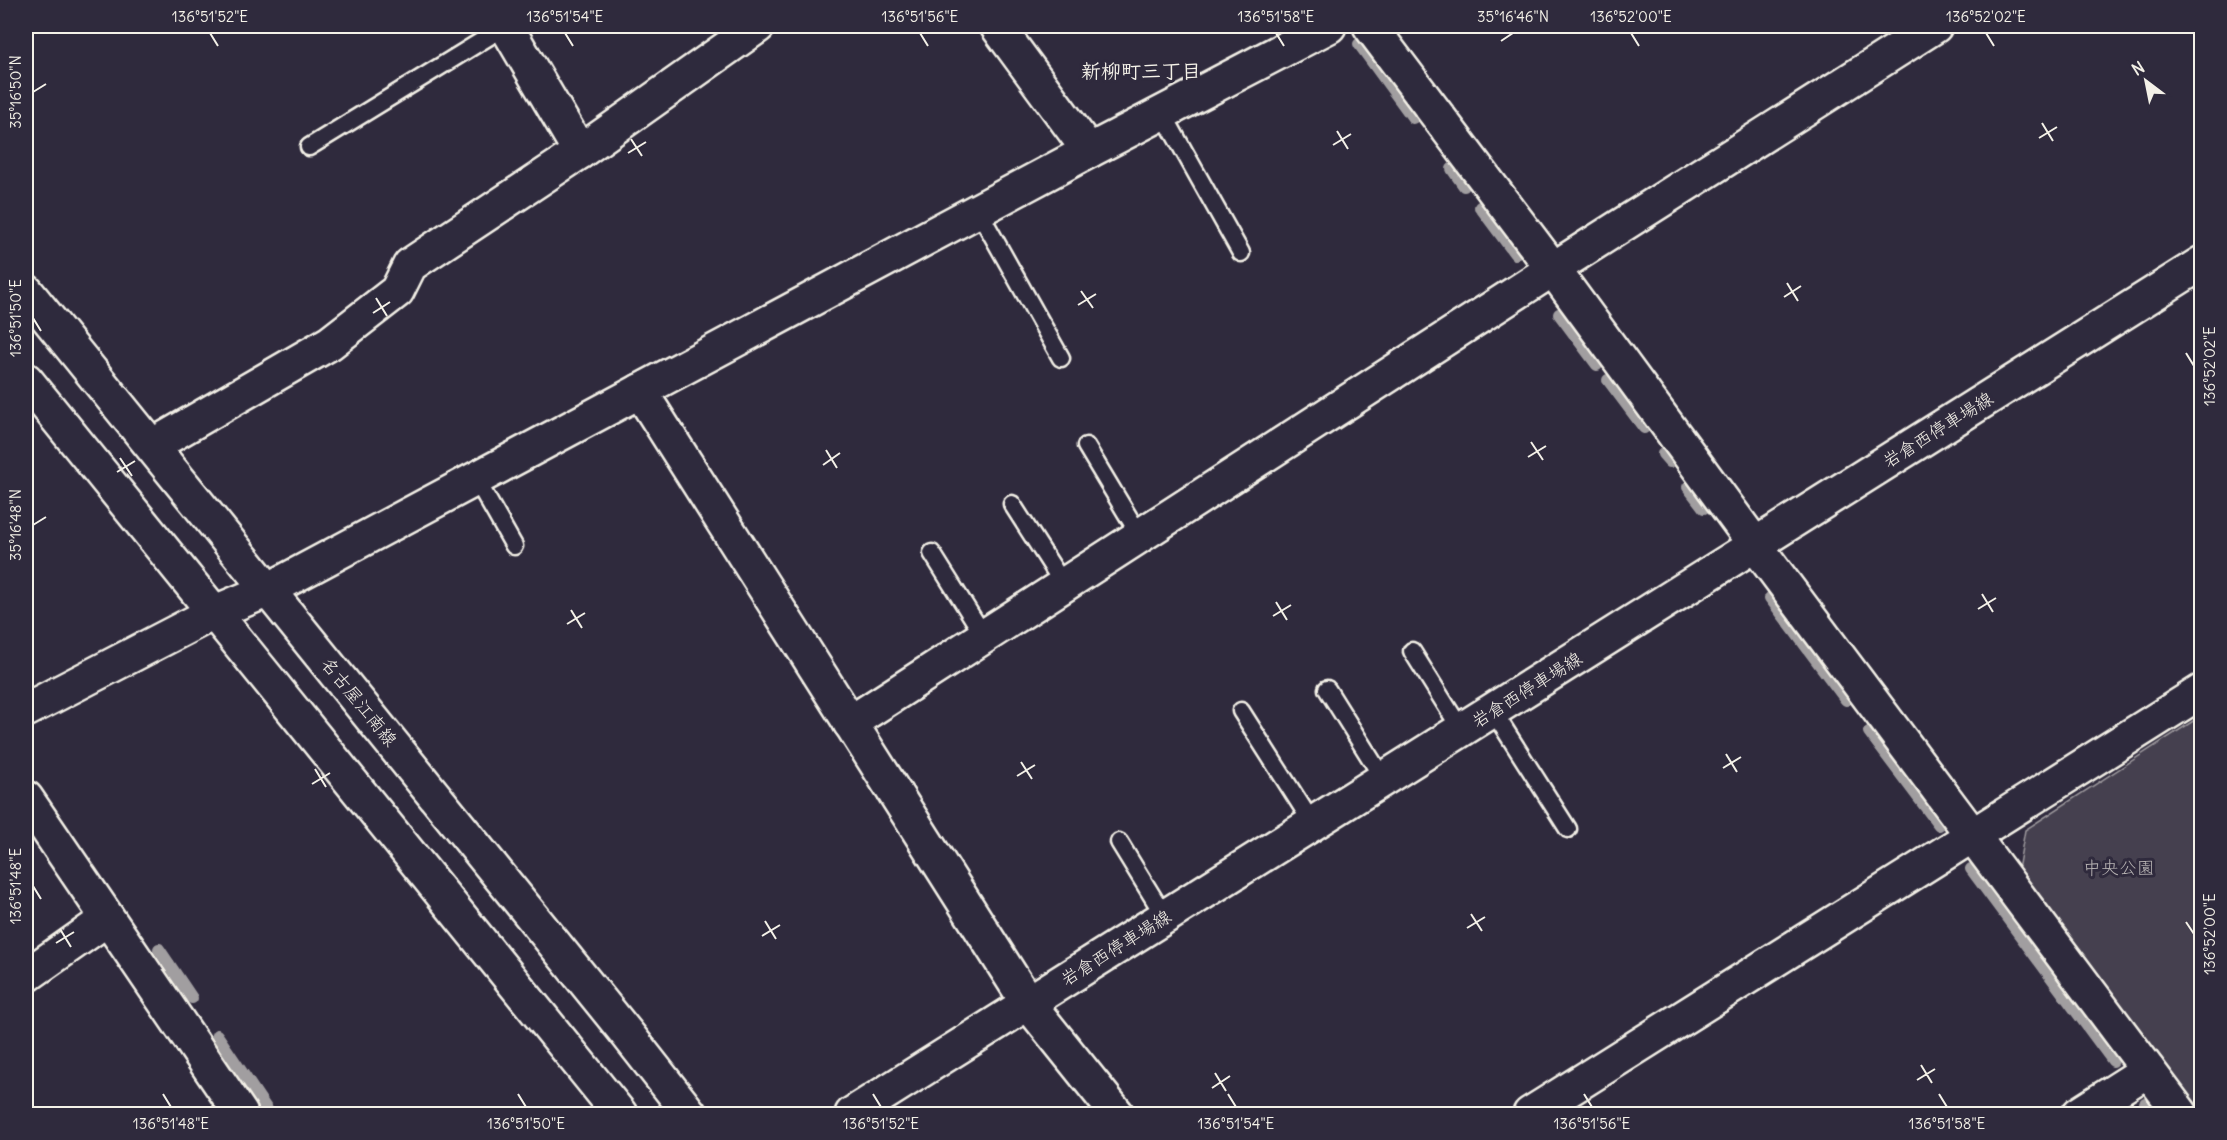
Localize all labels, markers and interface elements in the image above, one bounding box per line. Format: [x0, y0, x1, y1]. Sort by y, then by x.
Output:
text: 136°51'52"E [172, 7, 248, 26]
text: 136°51'54"E [527, 7, 604, 26]
text: 136°51'56"E [882, 7, 959, 26]
text: 136°51'58"E [1238, 7, 1315, 26]
text: 35°16'46"N [1477, 7, 1549, 26]
text: 136°52'00"E [1590, 7, 1672, 26]
text: 136°52'02"E [1946, 7, 2026, 26]
north arrow [2116, 51, 2176, 111]
text: 35°16'50"N [6, 55, 25, 129]
text: N [2128, 57, 2148, 80]
district label: 新柳町三丁目 [1081, 58, 1201, 83]
text: 136°51'50"E [6, 279, 25, 357]
text: 136°52'02"E [2200, 326, 2219, 406]
street label: 岩倉西停車場線 [1878, 386, 1997, 473]
text: 35°16'48"N [6, 489, 25, 561]
street label: 岩倉西停車場線 [1467, 646, 1586, 733]
street label: 名古屋江南線 [316, 652, 402, 751]
text: 136°51'48"E [6, 848, 25, 924]
park label: 中央公園 [2083, 856, 2155, 879]
text: 136°52'00"E [2200, 893, 2219, 975]
street label: 岩倉西停車場線 [1056, 904, 1175, 991]
text: 136°51'48"E [133, 1114, 209, 1133]
text: 136°51'50"E [487, 1114, 565, 1133]
text: 136°51'52"E [843, 1114, 919, 1133]
text: 136°51'54"E [1198, 1114, 1275, 1133]
text: 136°51'56"E [1554, 1114, 1631, 1133]
text: 136°51'58"E [1909, 1114, 1986, 1133]

